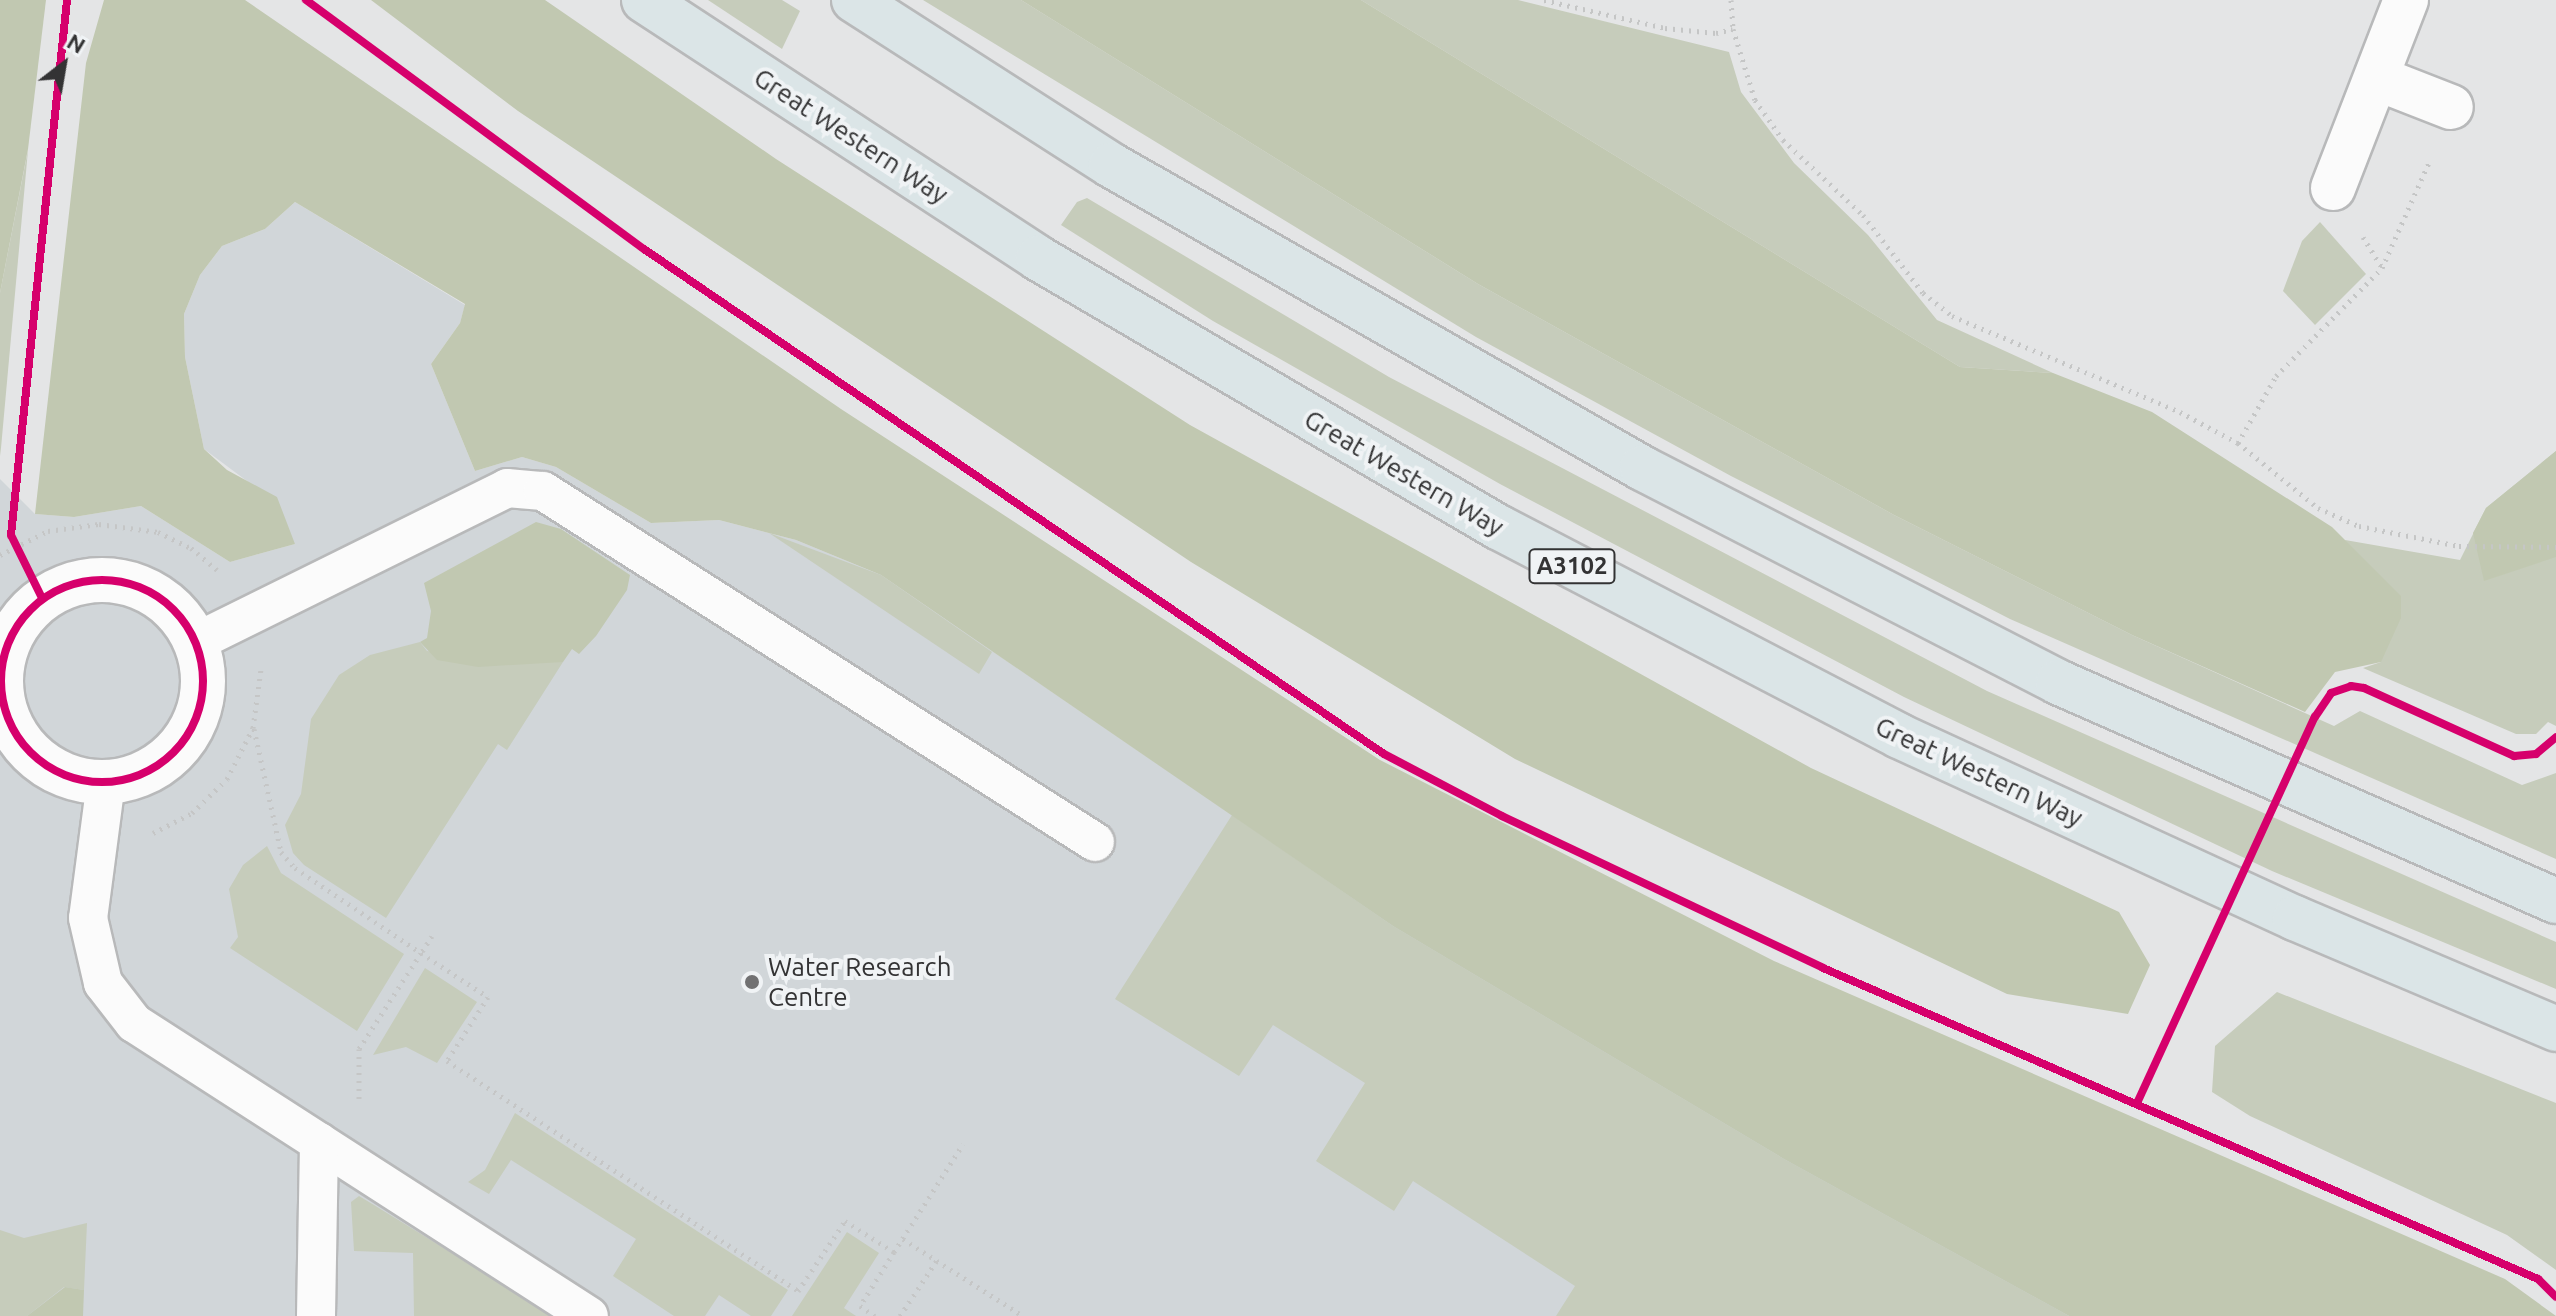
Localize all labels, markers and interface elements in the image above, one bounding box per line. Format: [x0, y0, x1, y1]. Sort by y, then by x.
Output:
north arrow [24, 24, 104, 104]
text: N [63, 28, 90, 58]
street label: Great Western Way [748, 62, 954, 210]
street label: Great Western Way [1299, 403, 1509, 543]
road number: A3102 [1528, 546, 1616, 586]
street label: Great Western Way [1871, 710, 2087, 834]
place label: Water Research Centre [768, 951, 951, 1012]
marker: Water Research Centre [743, 973, 761, 991]

